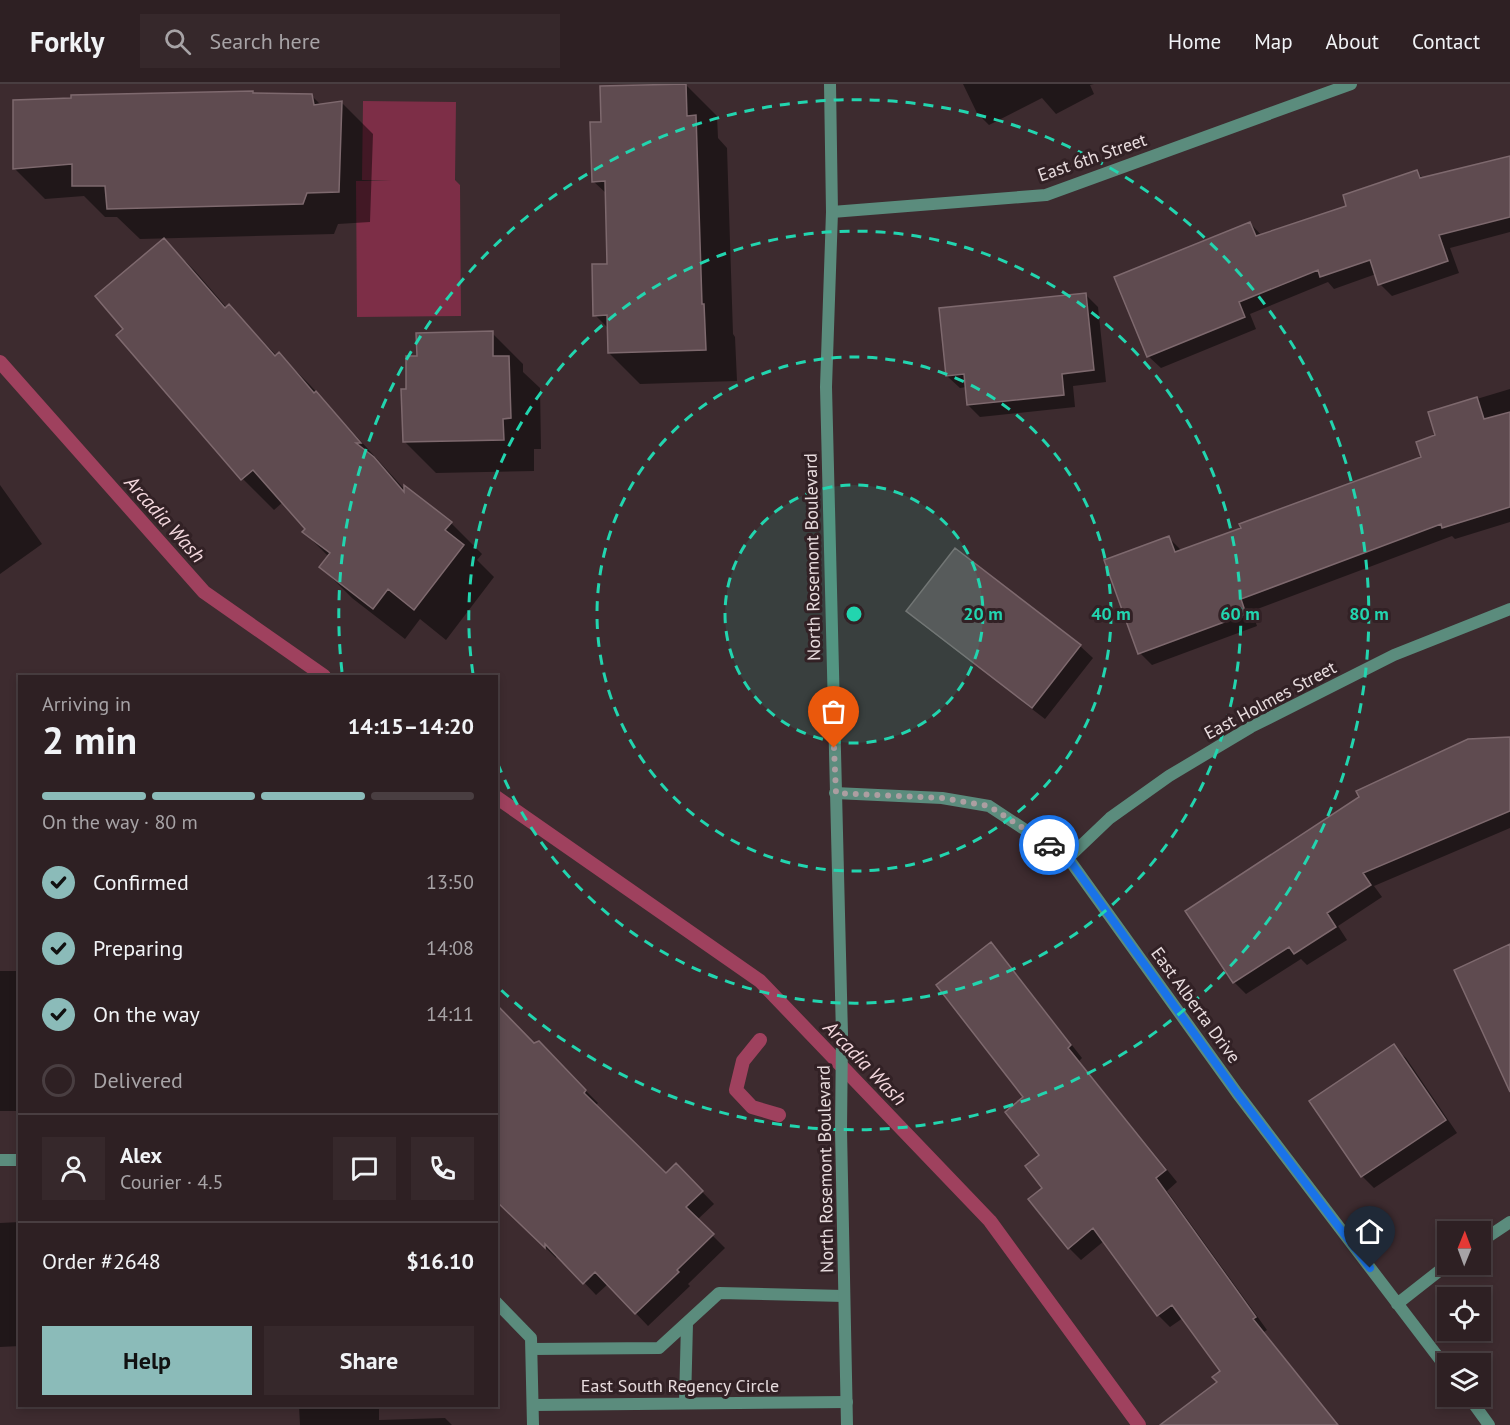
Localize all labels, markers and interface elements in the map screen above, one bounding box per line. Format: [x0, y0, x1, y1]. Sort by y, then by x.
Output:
search box [140, 14, 560, 68]
text: Forkly [30, 23, 104, 60]
icon: search [161, 25, 194, 58]
text: Search here [209, 27, 320, 55]
text: Home [1168, 28, 1221, 55]
text: Map [1254, 28, 1293, 55]
text: About [1326, 28, 1379, 55]
text: Contact [1412, 28, 1480, 55]
street label: East 6th Street [1035, 128, 1149, 186]
street label: North Rosemont Boulevard [799, 453, 825, 661]
water label: Arcadia Wash [118, 469, 211, 568]
text: 20 m [963, 602, 1003, 625]
text: 40 m [1091, 602, 1131, 625]
text: 60 m [1220, 602, 1260, 625]
text: 80 m [1349, 602, 1389, 625]
centre of rings [844, 604, 864, 624]
street label: East Holmes Street [1200, 656, 1340, 744]
pin [808, 686, 859, 748]
text: Arriving in [42, 691, 131, 717]
icon: bag [817, 695, 850, 728]
text: 14:15–14:20 [348, 712, 474, 740]
text: 2 min [42, 714, 137, 765]
text: On the way · 80 m [42, 809, 198, 835]
courier [1019, 815, 1079, 875]
icon: car [1033, 829, 1066, 862]
icon: check [42, 866, 75, 899]
text: Confirmed [93, 868, 189, 896]
text: 13:50 [426, 869, 474, 895]
icon: check [42, 932, 75, 965]
text: Preparing [93, 934, 183, 962]
text: 14:08 [426, 935, 474, 961]
street label: East Alberta Drive [1146, 942, 1246, 1068]
icon: check [42, 998, 75, 1031]
text: On the way [93, 1000, 200, 1028]
text: 14:11 [426, 1001, 474, 1027]
water label: Arcadia Wash [817, 1014, 912, 1111]
street label: North Rosemont Boulevard [812, 1065, 838, 1273]
text: Delivered [93, 1066, 183, 1094]
button: person [42, 1137, 105, 1200]
button: chat [333, 1137, 396, 1200]
button: phone [411, 1137, 474, 1200]
text: Alex [120, 1141, 162, 1169]
text: Courier · 4.5 [120, 1169, 223, 1195]
pin [1344, 1206, 1395, 1268]
icon: home [1353, 1215, 1386, 1248]
north arrow [1437, 1221, 1491, 1275]
map controls [1437, 1221, 1491, 1407]
text: Order #2648 [42, 1247, 161, 1275]
text: $16.10 [406, 1247, 474, 1275]
button: locate [1437, 1287, 1491, 1341]
button: Help [42, 1326, 252, 1395]
button: Share [264, 1326, 474, 1395]
button: layers [1437, 1353, 1491, 1407]
street label: East South Regency Circle [581, 1374, 779, 1397]

